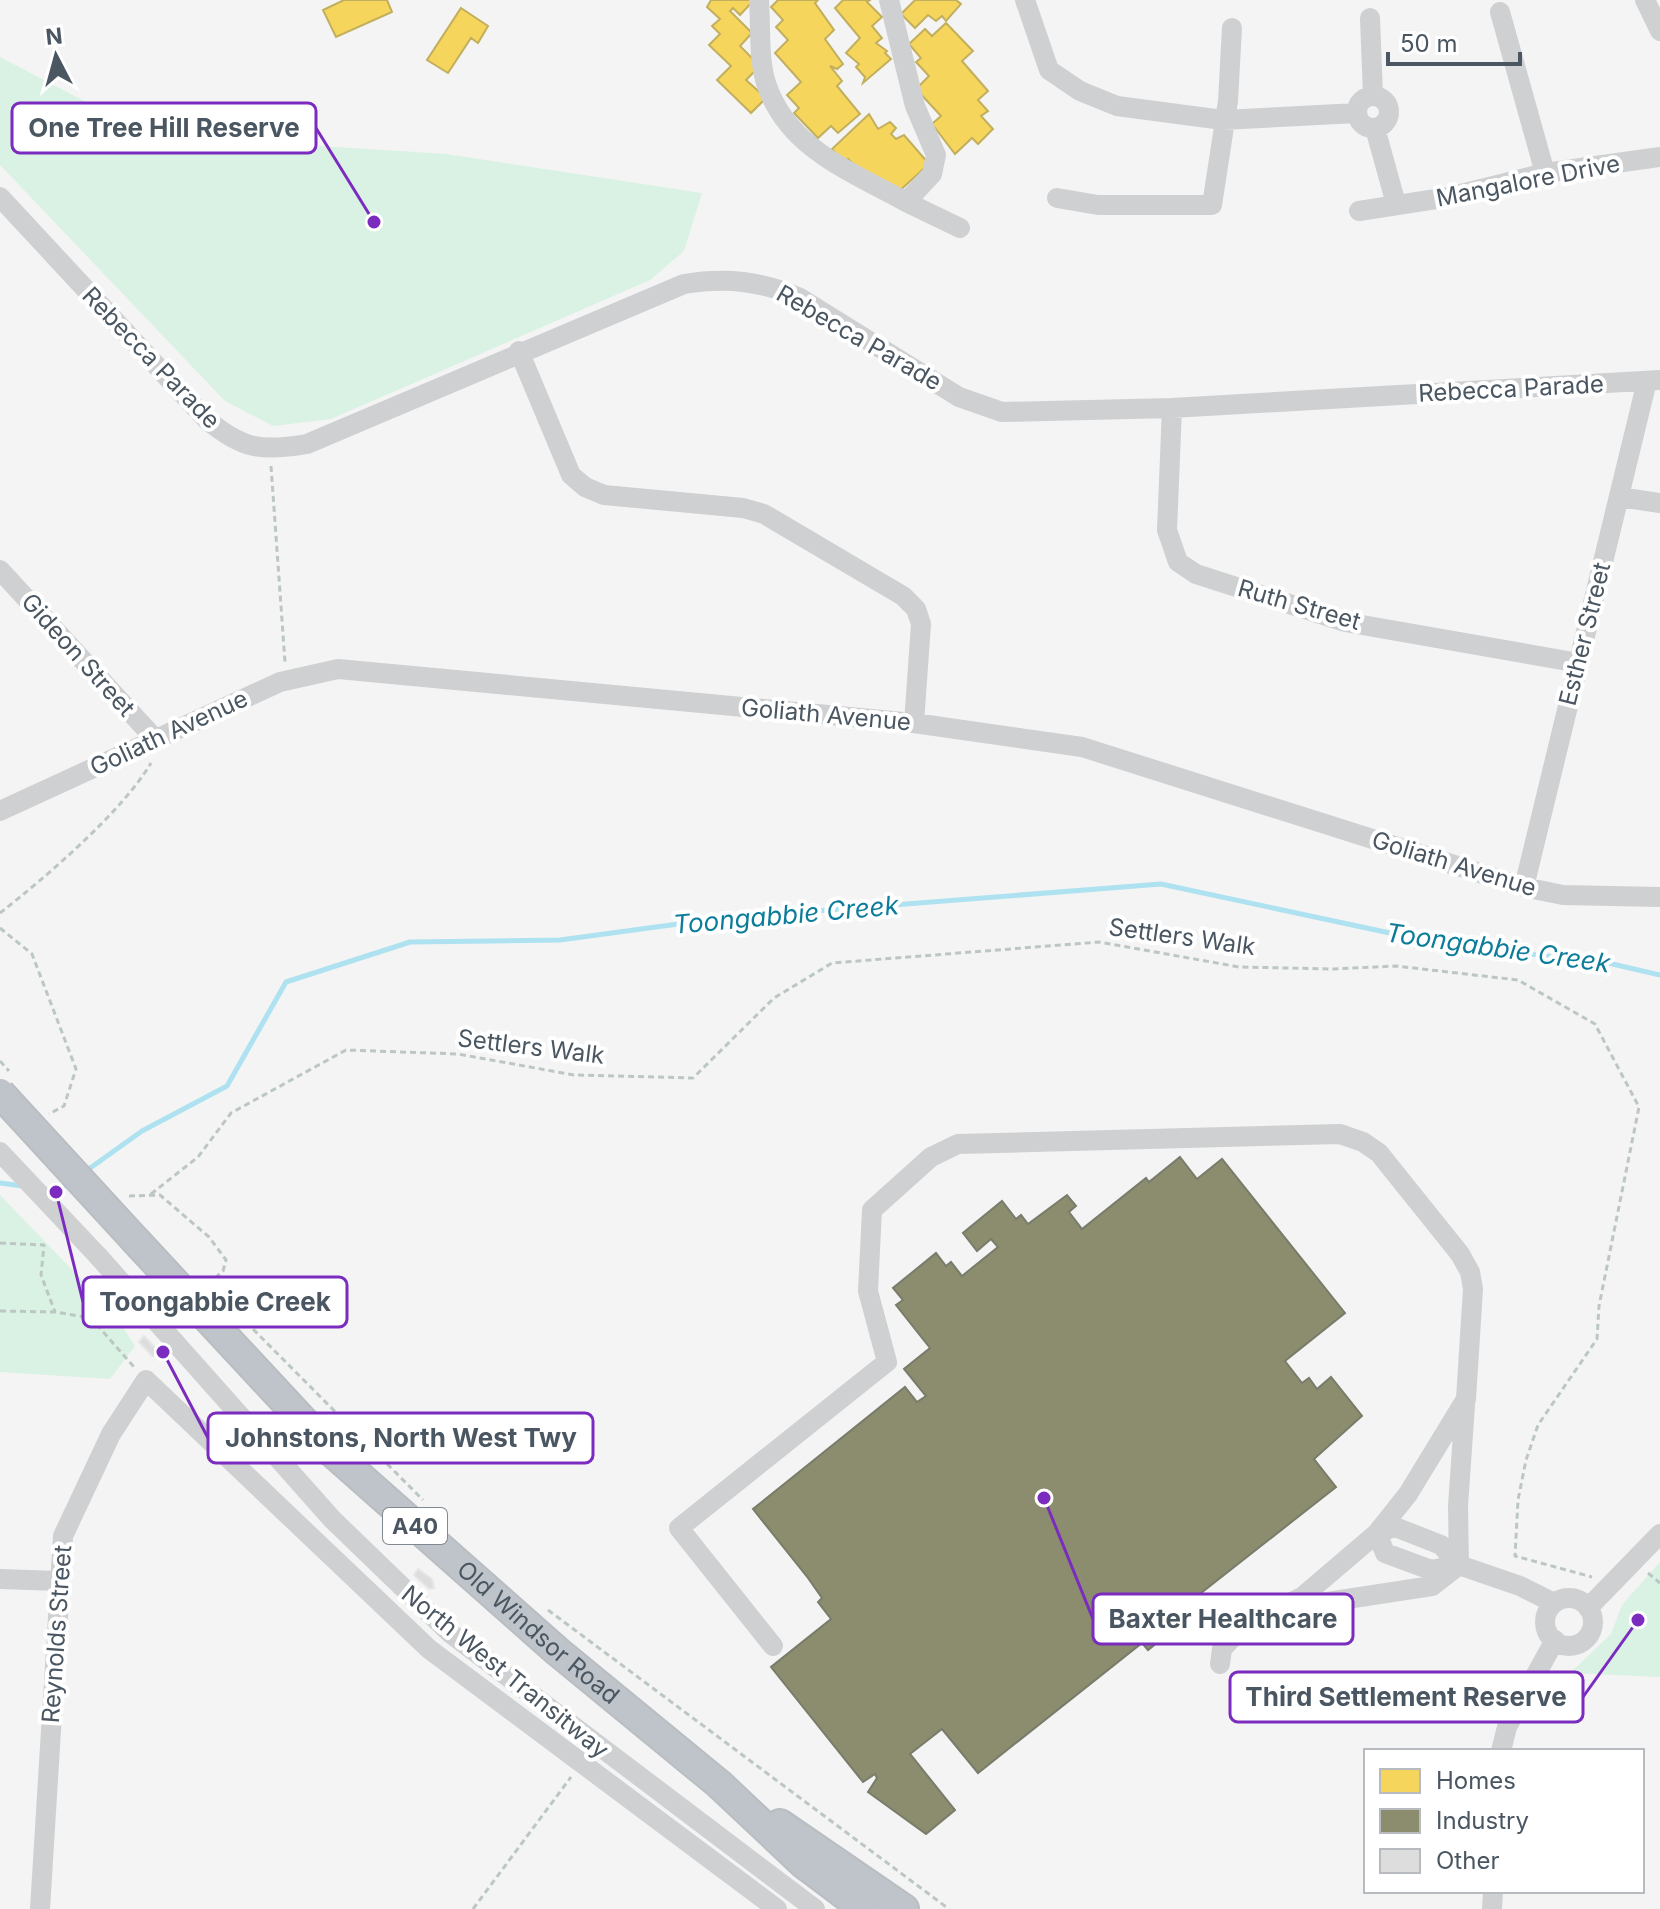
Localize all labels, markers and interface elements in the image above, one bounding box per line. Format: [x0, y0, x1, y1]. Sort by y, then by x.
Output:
north arrow [16, 16, 96, 96]
scale bar [1388, 16, 1520, 66]
text: N [44, 22, 64, 50]
text: 50 m [1400, 29, 1458, 58]
callout: One Tree Hill Reserve [12, 103, 316, 153]
text: One Tree Hill Reserve [28, 112, 300, 143]
street label: Mangalore Drive [1434, 148, 1622, 213]
street label: Rebecca Parade [772, 279, 947, 397]
street label: Rebecca Parade [76, 281, 226, 435]
street label: Rebecca Parade [1418, 369, 1604, 408]
street label: Esther Street [1553, 559, 1616, 709]
street label: Ruth Street [1235, 573, 1364, 636]
street label: Gideon Street [16, 587, 141, 722]
street label: Goliath Avenue [85, 683, 252, 782]
street label: Goliath Avenue [740, 693, 912, 736]
street label: Goliath Avenue [1368, 825, 1540, 902]
water label: Toongabbie Creek [672, 889, 901, 940]
street label: Settlers Walk [1107, 912, 1257, 961]
water label: Toongabbie Creek [1384, 916, 1613, 979]
street label: Settlers Walk [456, 1023, 606, 1070]
callout: Toongabbie Creek [83, 1277, 347, 1327]
text: Toongabbie Creek [99, 1286, 331, 1317]
callout: Johnstons, North West Twy [208, 1413, 593, 1463]
text: Johnstons, North West Twy [225, 1422, 577, 1453]
road number: A40 [383, 1508, 447, 1544]
street label: Reynolds Street [36, 1544, 77, 1724]
street label: Old Windsor Road [451, 1554, 625, 1710]
street label: North West Transitway [396, 1579, 615, 1764]
callout: Baxter Healthcare [1093, 1594, 1353, 1644]
text: Baxter Healthcare [1109, 1603, 1337, 1634]
callout: Third Settlement Reserve [1230, 1672, 1583, 1722]
text: Third Settlement Reserve [1245, 1681, 1567, 1712]
legend [1364, 1749, 1644, 1893]
text: Homes [1436, 1766, 1516, 1795]
text: Industry [1436, 1806, 1529, 1835]
text: Other [1436, 1846, 1499, 1875]

